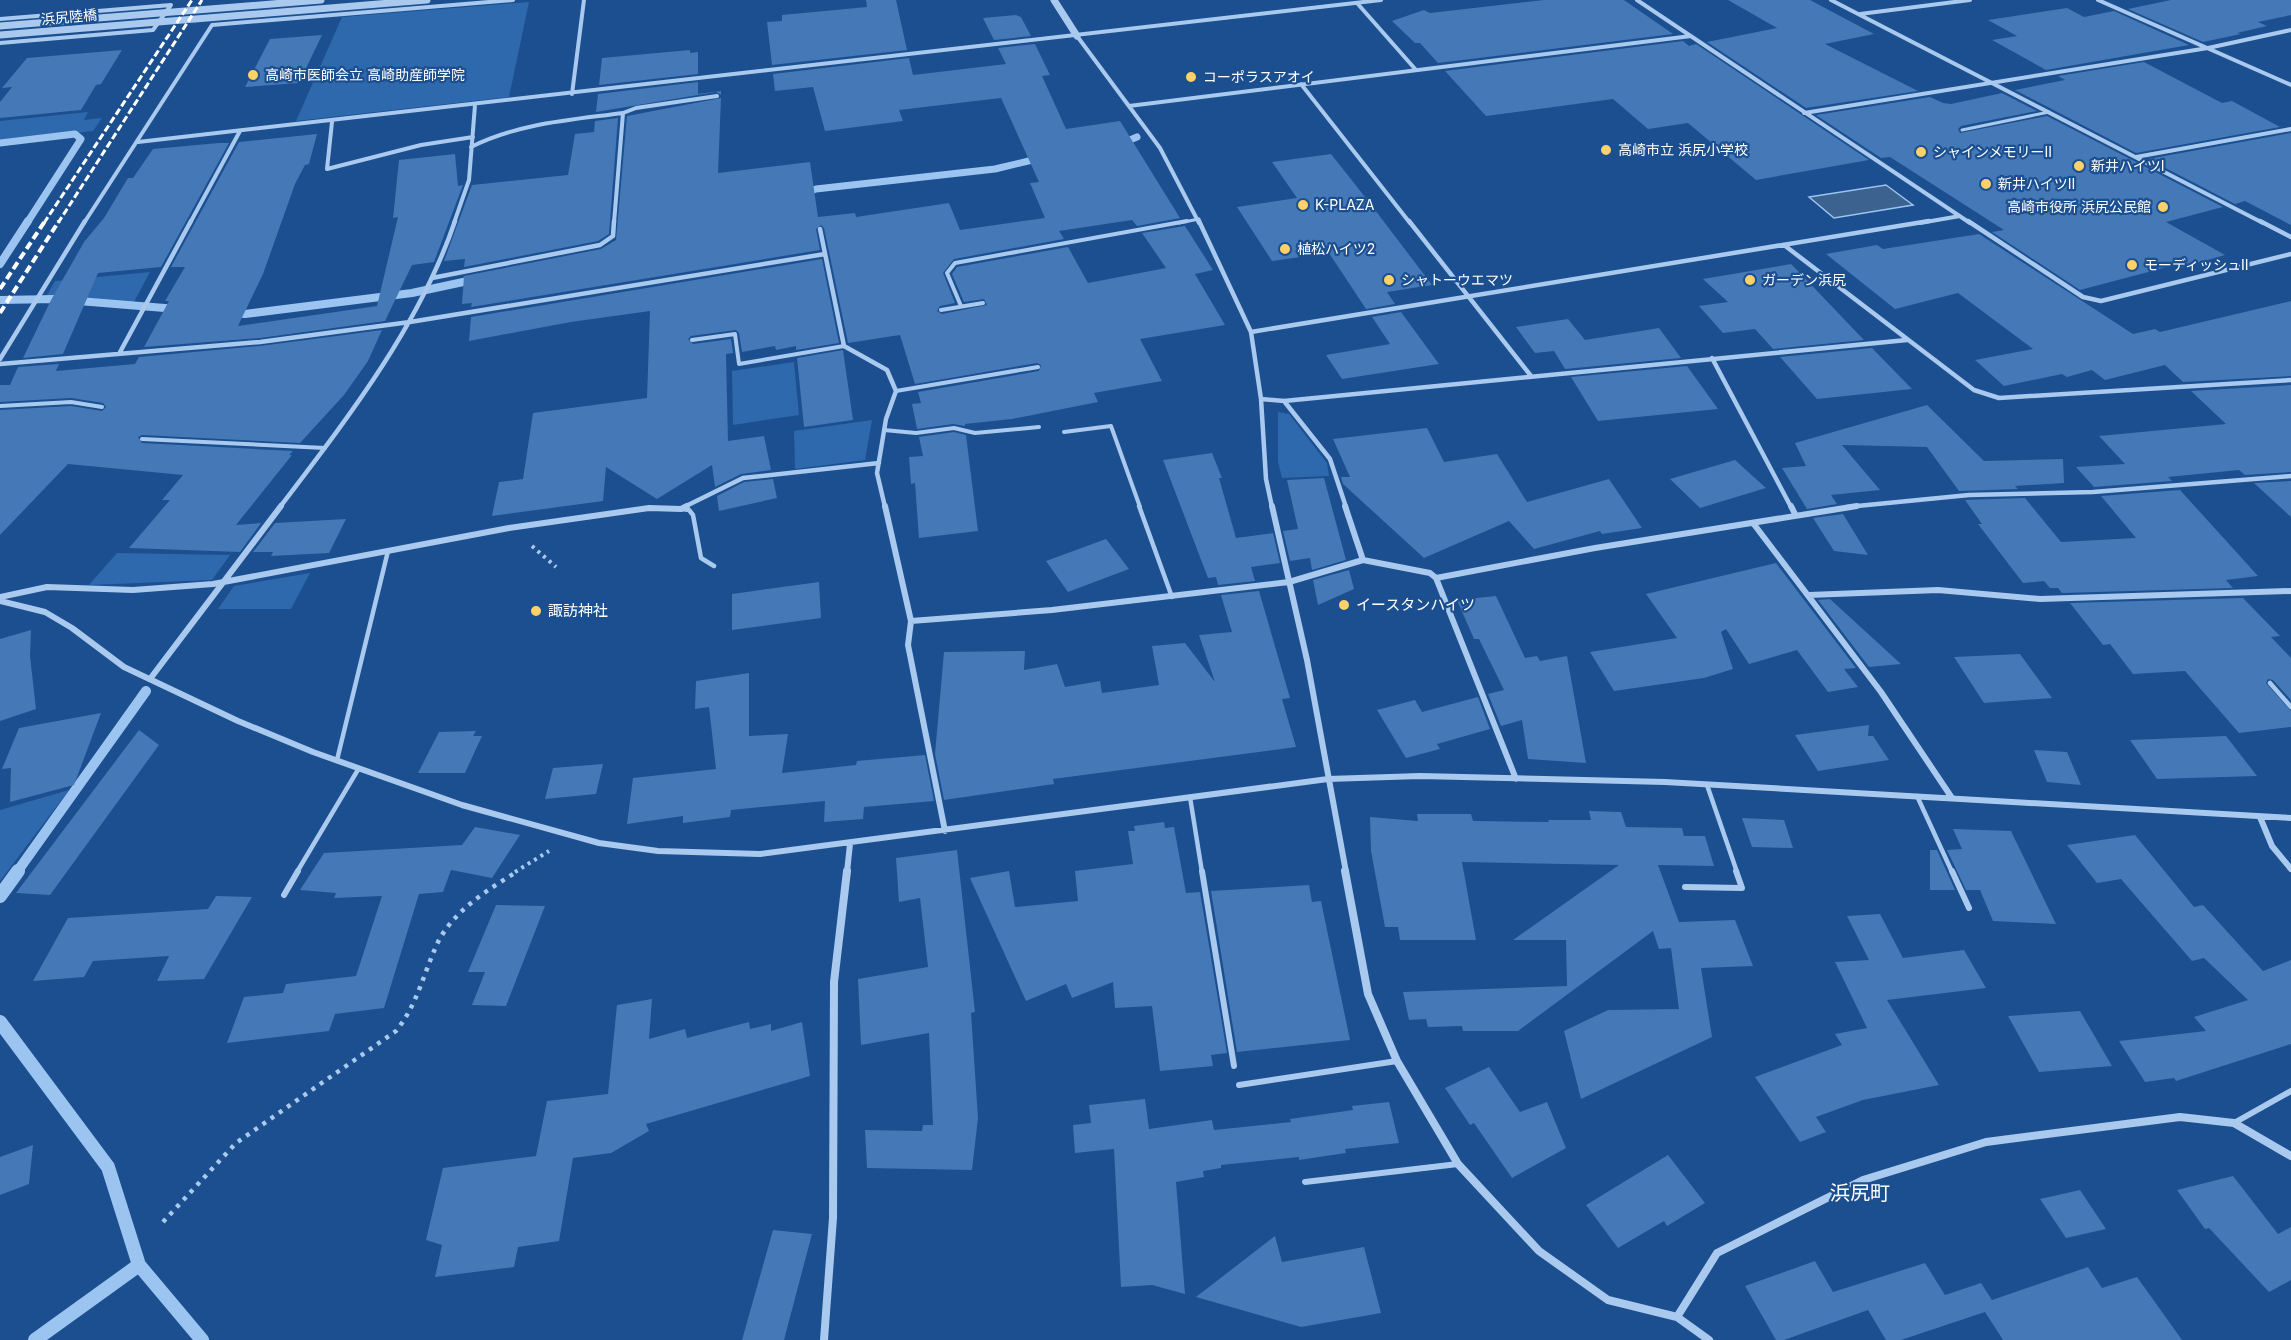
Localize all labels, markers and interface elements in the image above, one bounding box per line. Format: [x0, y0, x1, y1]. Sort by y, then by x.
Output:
street label: 浜尻陸橋 [40, 6, 98, 27]
place label: 高崎市医師会立 高崎助産師学院 [265, 66, 465, 83]
marker: 高崎市医師会立 高崎助産師学院 [246, 68, 260, 82]
place label: コーポラスアオイ [1203, 68, 1315, 85]
marker: コーポラスアオイ [1184, 70, 1198, 84]
place label: 高崎市立 浜尻小学校 [1618, 141, 1748, 158]
marker: 高崎市立 浜尻小学校 [1599, 143, 1613, 157]
place label: シャインメモリーⅡ [1933, 143, 2052, 160]
marker: シャインメモリーⅡ [1914, 145, 1928, 159]
place label: 新井ハイツⅠ [2091, 157, 2164, 174]
marker: 新井ハイツⅠ [2072, 159, 2086, 173]
place label: 新井ハイツⅡ [1998, 175, 2075, 192]
marker: 新井ハイツⅡ [1979, 177, 1993, 191]
place label: K-PLAZA [1315, 196, 1375, 213]
marker: K-PLAZA [1296, 198, 1310, 212]
place label: 高崎市役所 浜尻公民館 [2007, 198, 2151, 215]
marker: 高崎市役所 浜尻公民館 [2156, 200, 2170, 214]
place label: 植松ハイツ2 [1297, 240, 1375, 257]
marker: 植松ハイツ2 [1278, 242, 1292, 256]
place label: モーディッシュⅡ [2144, 256, 2249, 273]
marker: モーディッシュⅡ [2125, 258, 2139, 272]
place label: シャトーウエマツ [1401, 271, 1513, 288]
place label: ガーデン浜尻 [1762, 271, 1846, 288]
marker: シャトーウエマツ [1382, 273, 1396, 287]
marker: ガーデン浜尻 [1743, 273, 1757, 287]
place label: イースタンハイツ [1356, 595, 1475, 614]
marker: イースタンハイツ [1337, 598, 1351, 612]
place label: 諏訪神社 [548, 601, 608, 620]
marker: 諏訪神社 [529, 604, 543, 618]
district label: 浜尻町 [1830, 1181, 1890, 1205]

